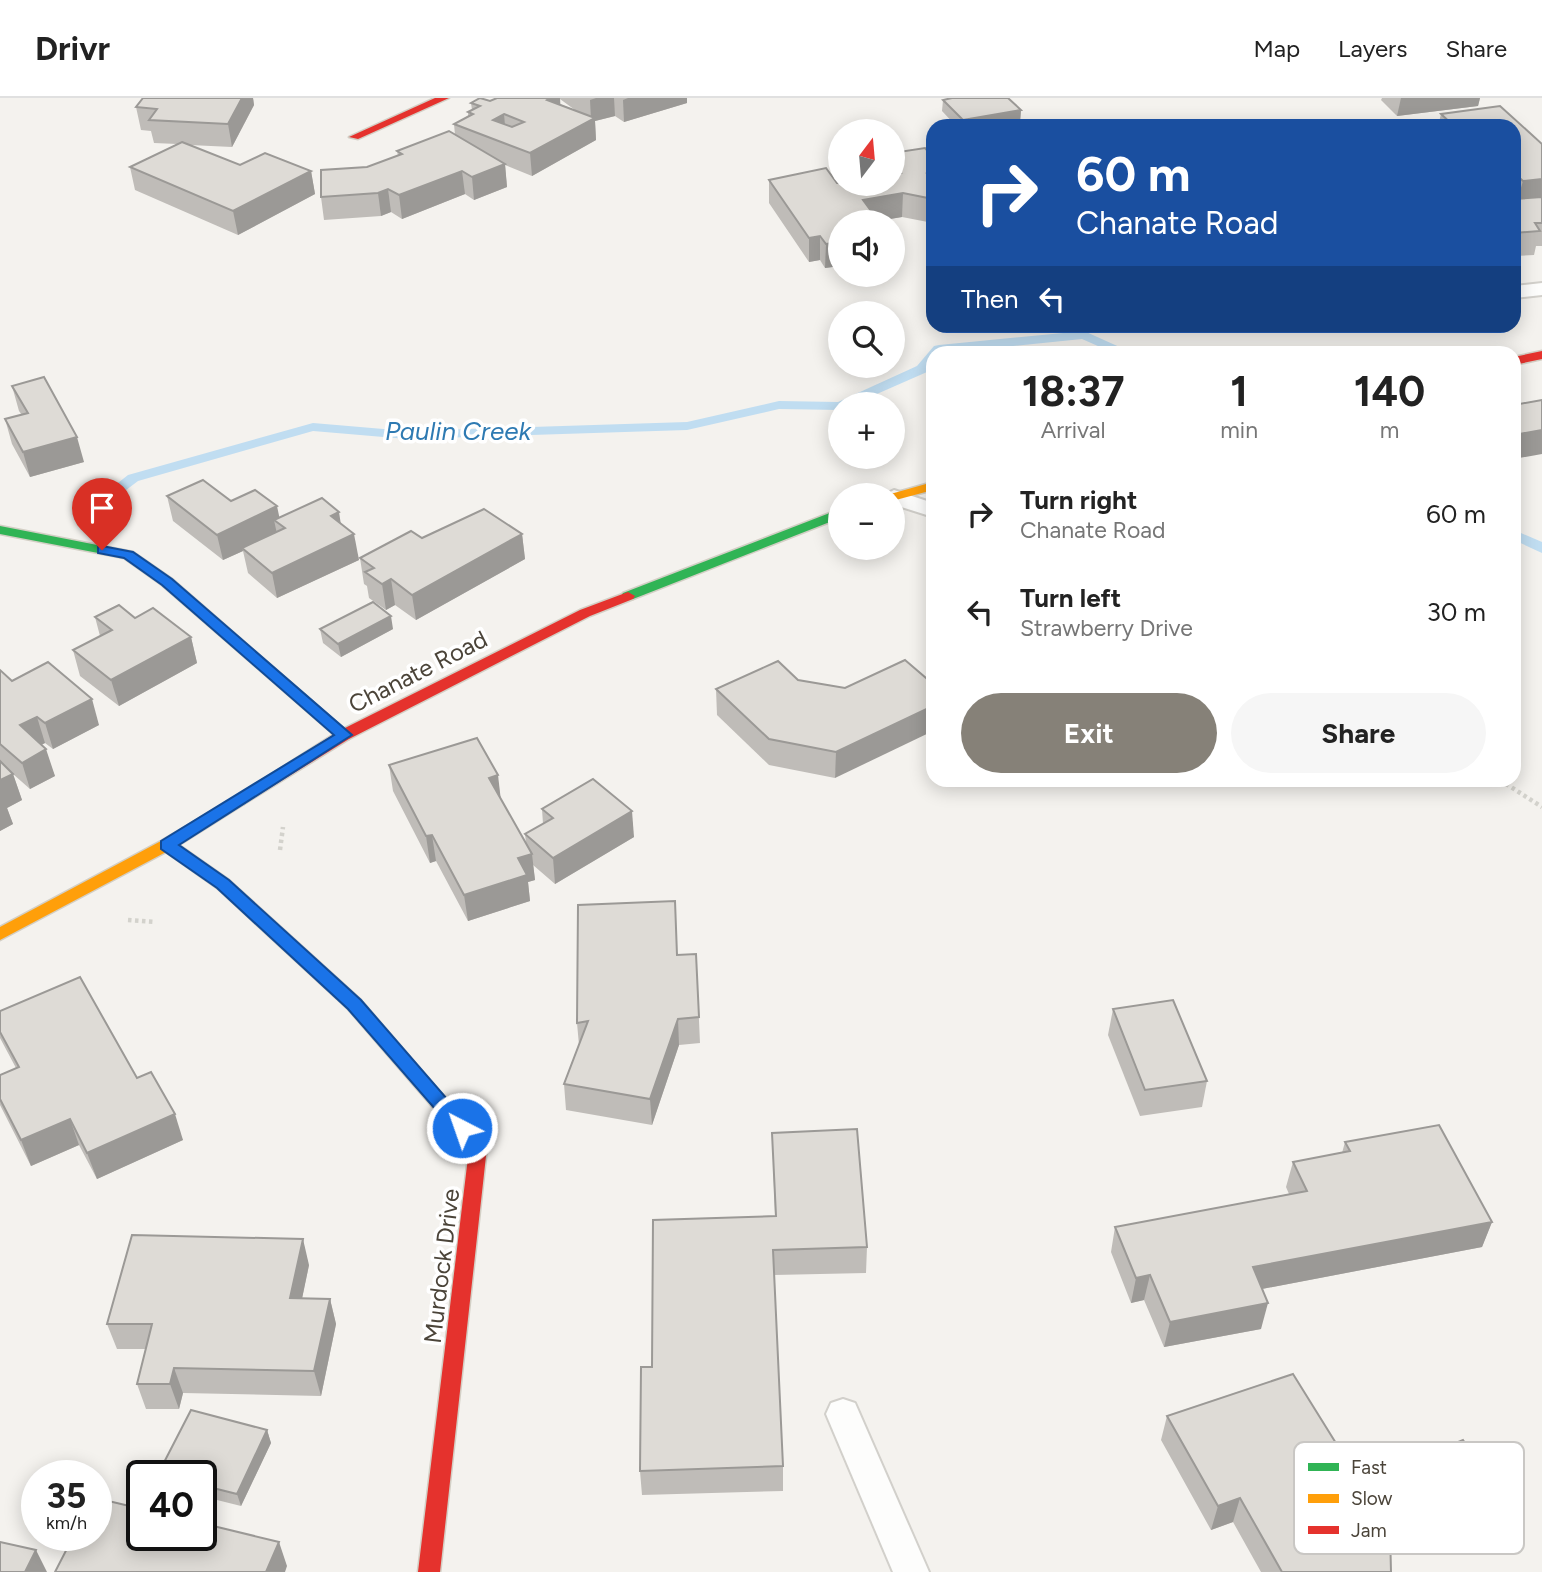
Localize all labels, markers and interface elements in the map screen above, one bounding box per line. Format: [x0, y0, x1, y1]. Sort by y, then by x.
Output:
text: Drivr [35, 29, 110, 68]
text: Map [1253, 34, 1300, 63]
text: Layers [1338, 34, 1407, 63]
text: Share [1445, 34, 1507, 63]
north arrow [828, 119, 905, 196]
map controls [828, 119, 905, 560]
text: 60 m [1076, 144, 1191, 203]
icon: right [961, 147, 1052, 238]
text: Chanate Road [1076, 204, 1278, 242]
button: sound [828, 210, 905, 287]
icon: left [1033, 280, 1071, 318]
text: Then [961, 283, 1019, 315]
button: search [828, 301, 905, 378]
text: 18:37 [1022, 366, 1125, 417]
text: 1 [1230, 366, 1248, 417]
text: 140 [1354, 366, 1425, 417]
button: + [828, 392, 905, 469]
water label: Paulin Creek [385, 415, 532, 447]
text: Arrival [1041, 416, 1106, 444]
text: min [1220, 416, 1258, 444]
text: m [1380, 416, 1399, 444]
pin [72, 478, 132, 550]
button: − [828, 483, 905, 560]
text: Turn right [1020, 484, 1137, 516]
icon: arrive [83, 489, 121, 527]
icon: right [961, 495, 999, 533]
text: 60 m [1426, 498, 1486, 530]
text: Chanate Road [1020, 516, 1166, 544]
text: Turn left [1020, 582, 1121, 614]
icon: left [961, 593, 999, 631]
text: 30 m [1427, 596, 1486, 628]
text: Strawberry Drive [1020, 614, 1193, 642]
street label: Chanate Road [344, 624, 492, 719]
button: Exit [961, 693, 1217, 773]
button: Share [1231, 693, 1486, 773]
position arrow [425, 1091, 499, 1165]
street label: Murdock Drive [418, 1187, 465, 1345]
legend [1294, 1442, 1524, 1554]
text: Fast [1351, 1456, 1387, 1479]
speed limit sign: 40 [126, 1460, 217, 1551]
text: 35 [47, 1475, 86, 1517]
text: Slow [1351, 1487, 1393, 1510]
text: km/h [46, 1512, 87, 1534]
text: Jam [1351, 1519, 1387, 1542]

